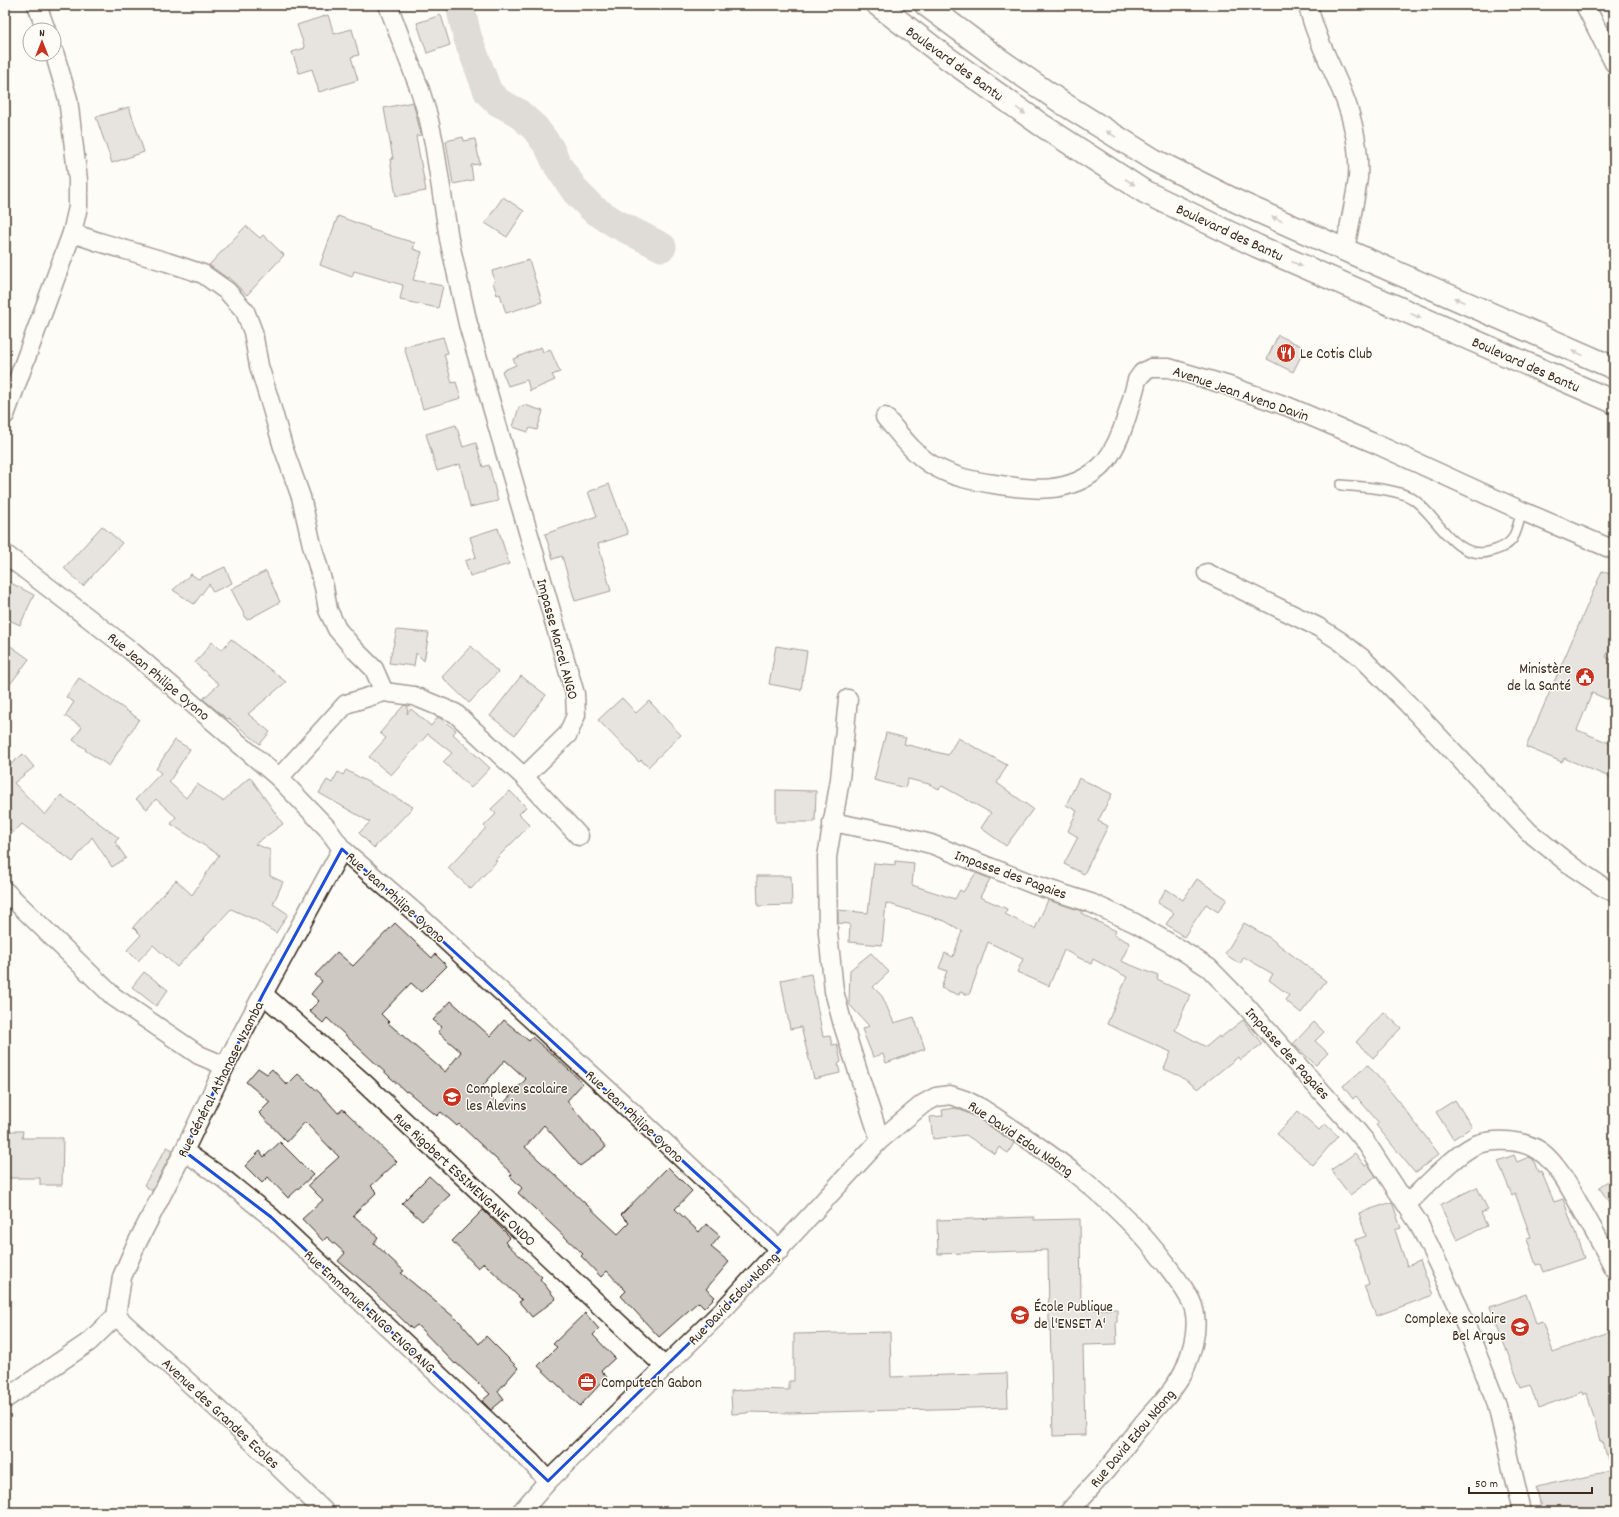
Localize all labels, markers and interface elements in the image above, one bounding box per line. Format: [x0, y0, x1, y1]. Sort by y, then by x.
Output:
north arrow [22, 22, 62, 62]
street label: Boulevard des Bantu [900, 22, 1007, 108]
text: N [39, 26, 45, 42]
one-way arrow [1016, 107, 1027, 116]
one-way arrow [1106, 130, 1117, 138]
one-way arrow [1124, 179, 1136, 186]
street label: Boulevard des Bantu [1172, 199, 1286, 268]
one-way arrow [1271, 216, 1282, 222]
one-way arrow [1292, 261, 1303, 267]
one-way arrow [1453, 297, 1465, 303]
one-way arrow [1411, 313, 1422, 319]
street label: Boulevard des Bantu [1468, 332, 1583, 400]
restaurant icon: Le Cotis Club [1275, 342, 1297, 364]
place label: Le Cotis Club [1300, 344, 1372, 366]
one-way arrow [1572, 349, 1584, 355]
street label: Avenue Jean Aveno Davin [1169, 361, 1311, 429]
street label: Impasse Marcel ANGO [529, 577, 583, 702]
street label: Rue Jean Philipe Oyono [102, 628, 214, 727]
place label: Ministère de la Santé [1507, 659, 1571, 698]
public building icon: Ministère de la Santé [1574, 666, 1596, 688]
street label: Impasse des Pagaies [951, 845, 1070, 906]
street label: Rue Jean Philipe Oyono [340, 848, 450, 950]
street label: Rue Général Athanase Nzamba [173, 997, 271, 1162]
street label: Impasse des Pagaies [1239, 1003, 1334, 1106]
street label: Rue Jean Philipe Oyono [579, 1066, 688, 1169]
place label: Complexe scolaire les Alevins [466, 1079, 568, 1118]
school or university icon: Complexe scolaire les Alevins [441, 1086, 463, 1108]
street label: Rue David Edou Ndong [963, 1096, 1077, 1183]
street label: Rue Rigobert ESSIMENGANE ONDO [387, 1108, 540, 1253]
street label: Rue Emmanuel ENGO ENGOANG [298, 1246, 439, 1379]
street label: Rue David Edou Ndong [684, 1247, 785, 1351]
place label: École Publique de l'ENSET A' [1034, 1297, 1113, 1336]
school or university icon: École Publique de l'ENSET A' [1009, 1304, 1031, 1326]
place label: Complexe scolaire Bel Argus [1404, 1309, 1506, 1348]
school or university icon: Complexe scolaire Bel Argus [1509, 1316, 1531, 1338]
street label: Avenue des Grandes Ecoles [156, 1354, 284, 1475]
office icon: Computech Gabon [576, 1371, 598, 1393]
place label: Computech Gabon [601, 1373, 702, 1395]
street label: Rue David Edou Ndong [1086, 1385, 1182, 1494]
scale bar [1469, 1469, 1592, 1495]
text: 50 m [1475, 1476, 1498, 1493]

